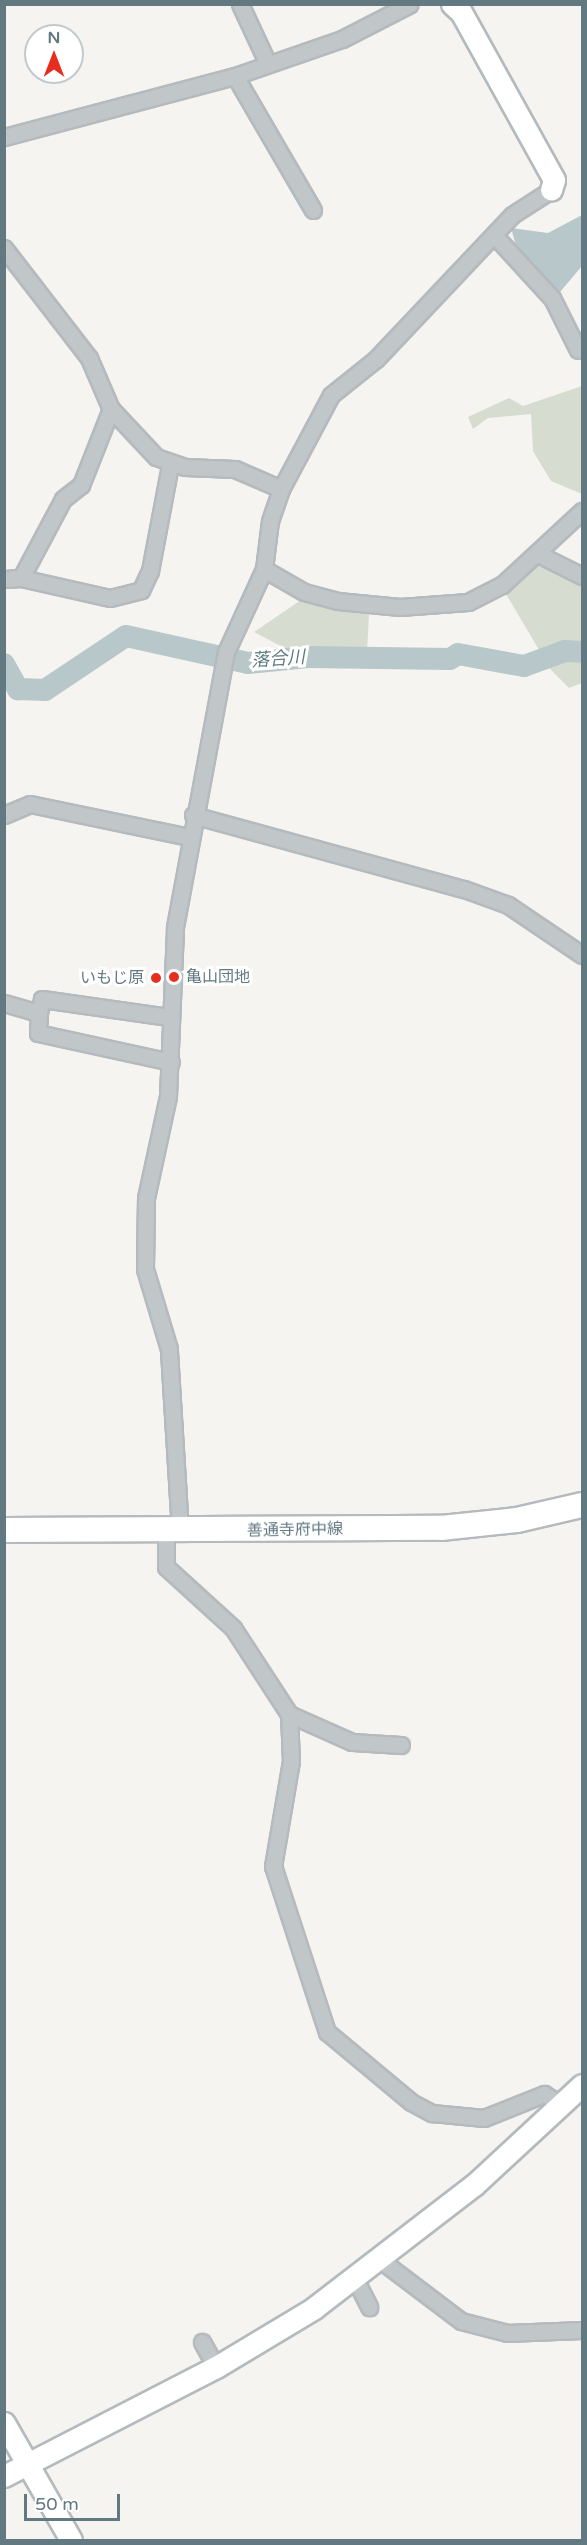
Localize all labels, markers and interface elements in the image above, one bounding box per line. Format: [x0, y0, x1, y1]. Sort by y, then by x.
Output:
north arrow [24, 24, 84, 84]
text: N [48, 28, 60, 48]
water label: 落合川 [250, 646, 306, 672]
place label: 亀山団地 [186, 967, 250, 987]
place label: いもじ原 [80, 968, 144, 988]
marker: 亀山団地 [167, 970, 181, 984]
marker: いもじ原 [149, 971, 163, 985]
street label: 善通寺府中線 [247, 1520, 343, 1540]
scale bar [27, 2482, 123, 2520]
text: 50 m [35, 2493, 79, 2515]

